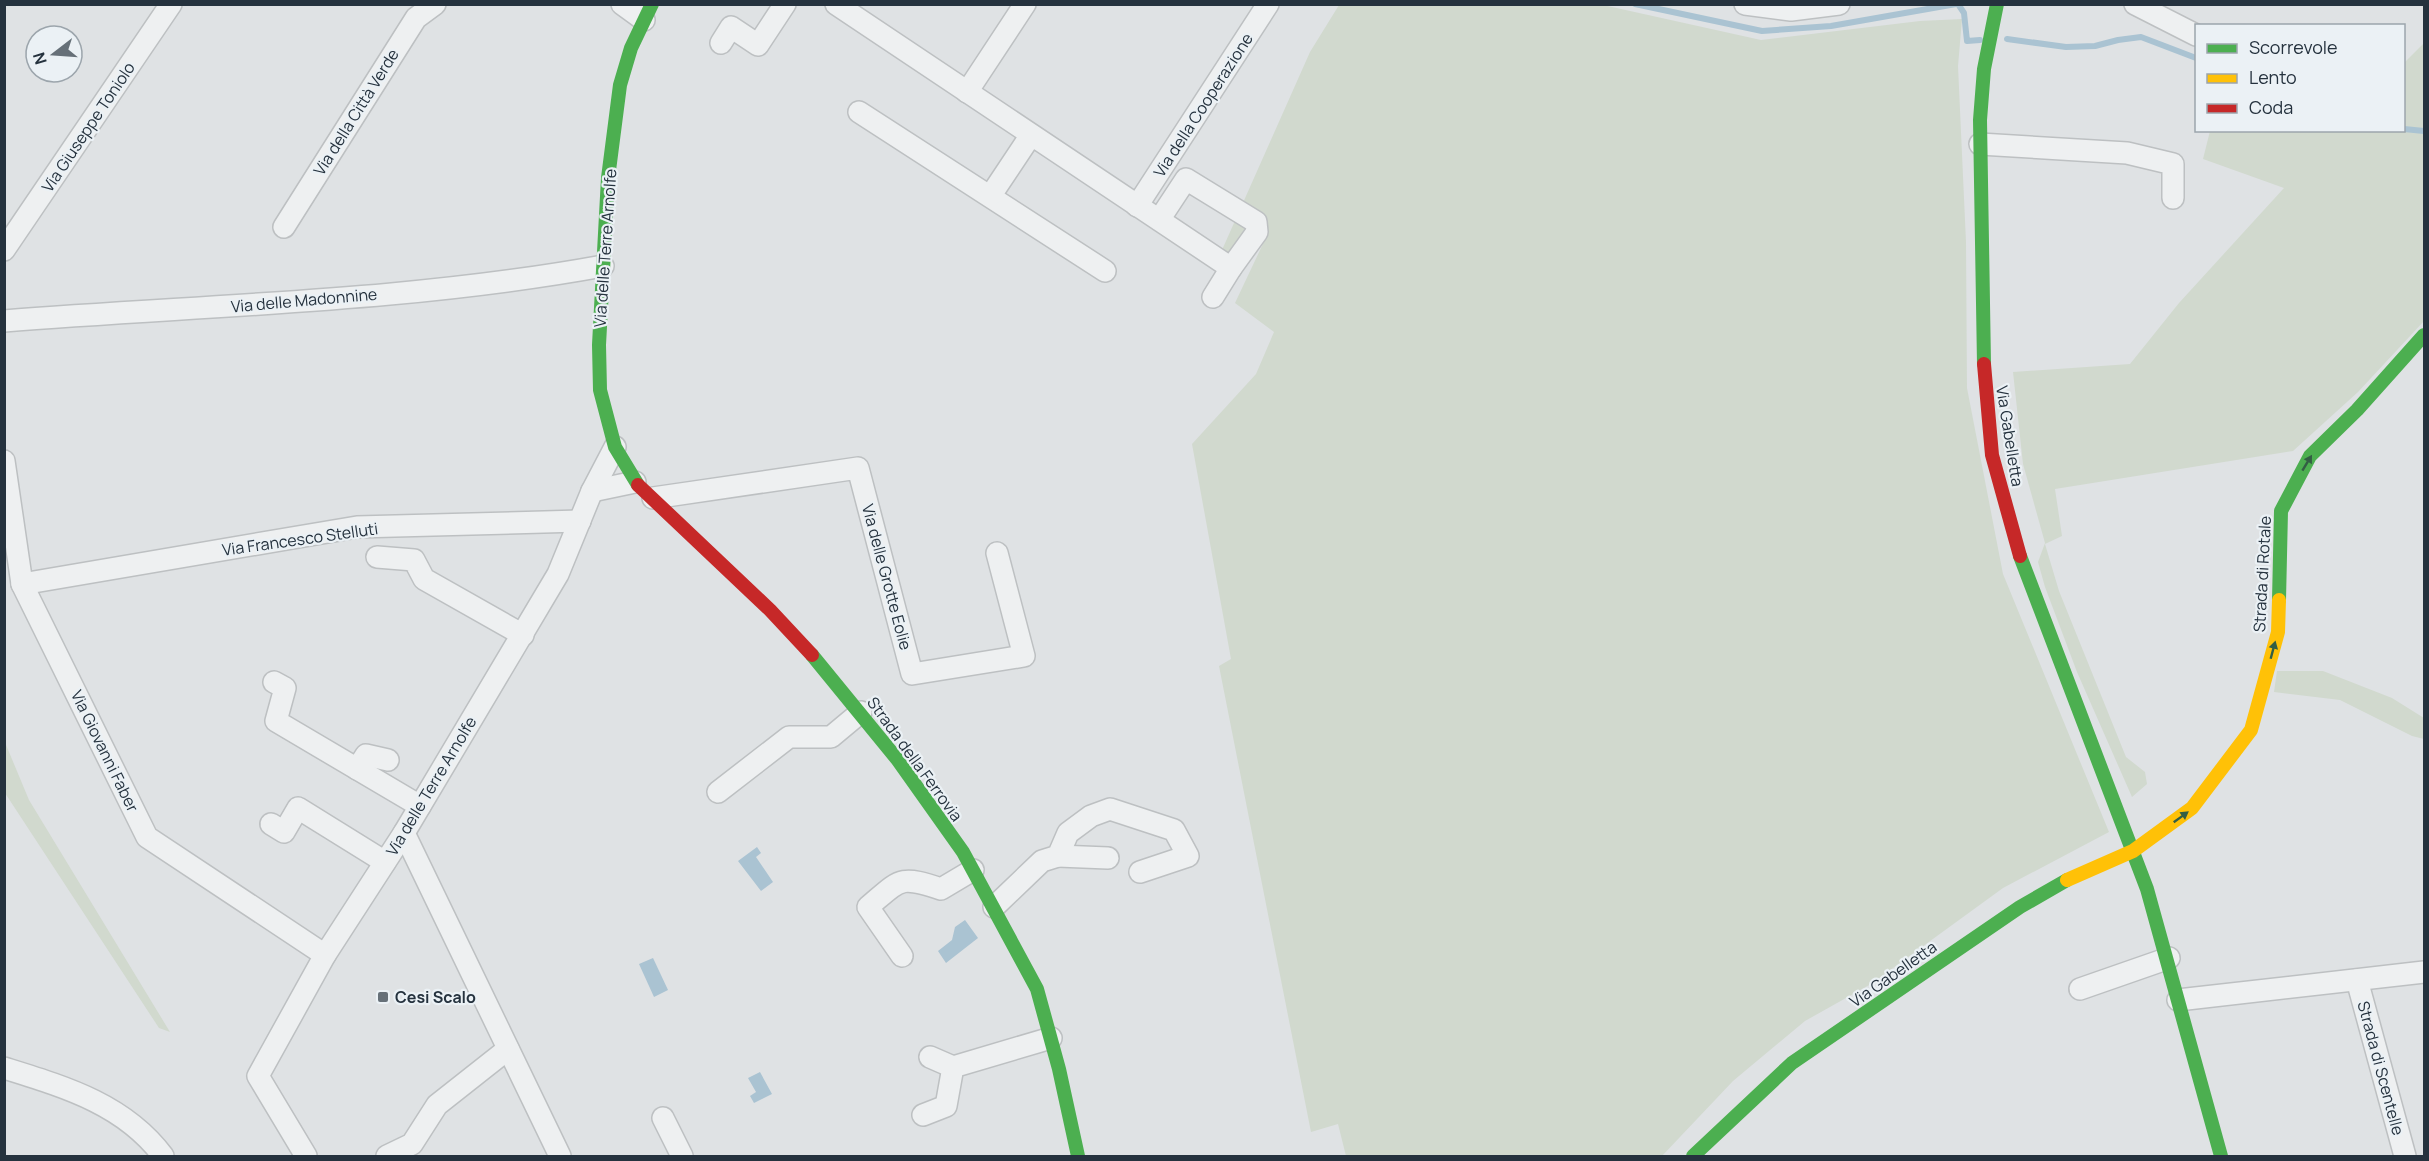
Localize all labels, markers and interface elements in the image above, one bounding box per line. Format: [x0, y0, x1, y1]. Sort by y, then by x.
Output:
north arrow [24, 24, 84, 84]
legend [2195, 24, 2405, 132]
street label: Via della Cooperazione [1148, 29, 1258, 181]
text: Scorrevole [2249, 35, 2338, 59]
street label: Via della Città Verde [308, 45, 404, 179]
text: N [27, 50, 52, 67]
street label: Via Giuseppe Toniolo [36, 58, 140, 196]
text: Lento [2249, 65, 2297, 89]
text: Coda [2249, 95, 2293, 119]
street label: Via delle Terre Arnolfe [588, 168, 622, 328]
street label: Via delle Madonnine [230, 283, 378, 317]
street label: Via Gabelletta [1991, 384, 2029, 488]
one-way arrow [2301, 455, 2312, 471]
street label: Via delle Grotte Eolie [857, 502, 917, 652]
street label: Strada di Rotale [2248, 515, 2276, 633]
street label: Via Francesco Stelluti [221, 517, 379, 561]
one-way arrow [2268, 641, 2278, 659]
street label: Via Giovanni Faber [66, 686, 144, 816]
street label: Strada della Ferrovia [862, 692, 968, 826]
street label: Via delle Terre Arnolfe [381, 712, 481, 860]
one-way arrow [2172, 811, 2188, 823]
street label: Via Gabelletta [1845, 936, 1941, 1012]
place label: Cesi Scalo [395, 986, 476, 1008]
marker: Cesi Scalo [376, 990, 390, 1004]
street label: Strada di Scentelle [2353, 999, 2409, 1137]

